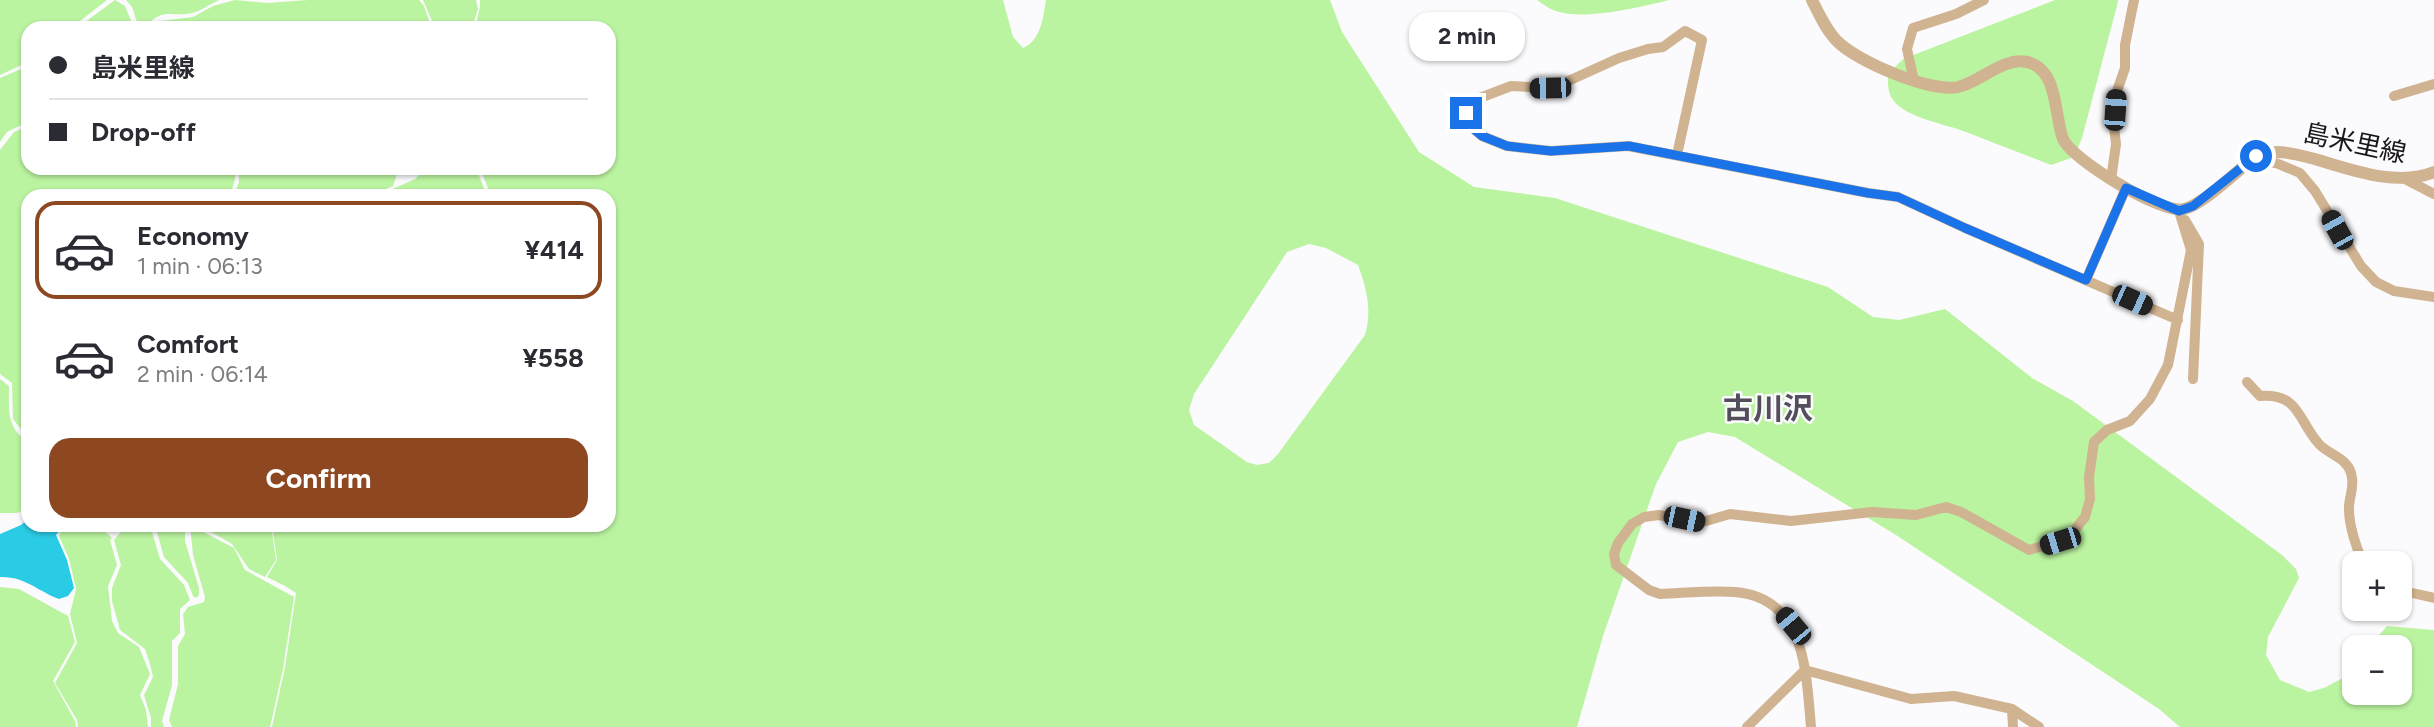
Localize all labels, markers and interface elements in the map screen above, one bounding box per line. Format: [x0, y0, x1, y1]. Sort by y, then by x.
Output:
callout: 2 min [1408, 11, 1524, 60]
text: 2 min [1438, 22, 1496, 50]
text: 島米里線 [91, 52, 195, 84]
car [1529, 77, 1572, 99]
car [2104, 88, 2127, 132]
route end [1450, 97, 1482, 129]
text: Drop-off [91, 116, 196, 148]
street label: 島米里線 [2301, 117, 2409, 169]
route start [2240, 140, 2272, 172]
car [2318, 207, 2357, 253]
icon: car [53, 219, 116, 282]
text: Economy [137, 220, 249, 252]
text: ¥414 [525, 234, 584, 266]
text: 1 min · 06:13 [137, 252, 263, 280]
car [2109, 282, 2156, 318]
icon: car [53, 327, 116, 390]
text: Comfort [137, 328, 239, 360]
text: ¥558 [522, 342, 584, 374]
text: 2 min · 06:14 [137, 360, 268, 388]
district label: 古川沢 [1723, 390, 1813, 427]
button: Confirm [49, 438, 588, 518]
car [1662, 504, 1707, 534]
car [2037, 525, 2084, 557]
map controls [2342, 551, 2412, 705]
button: + [2342, 551, 2412, 621]
car [1772, 603, 1815, 649]
button: − [2342, 635, 2412, 705]

